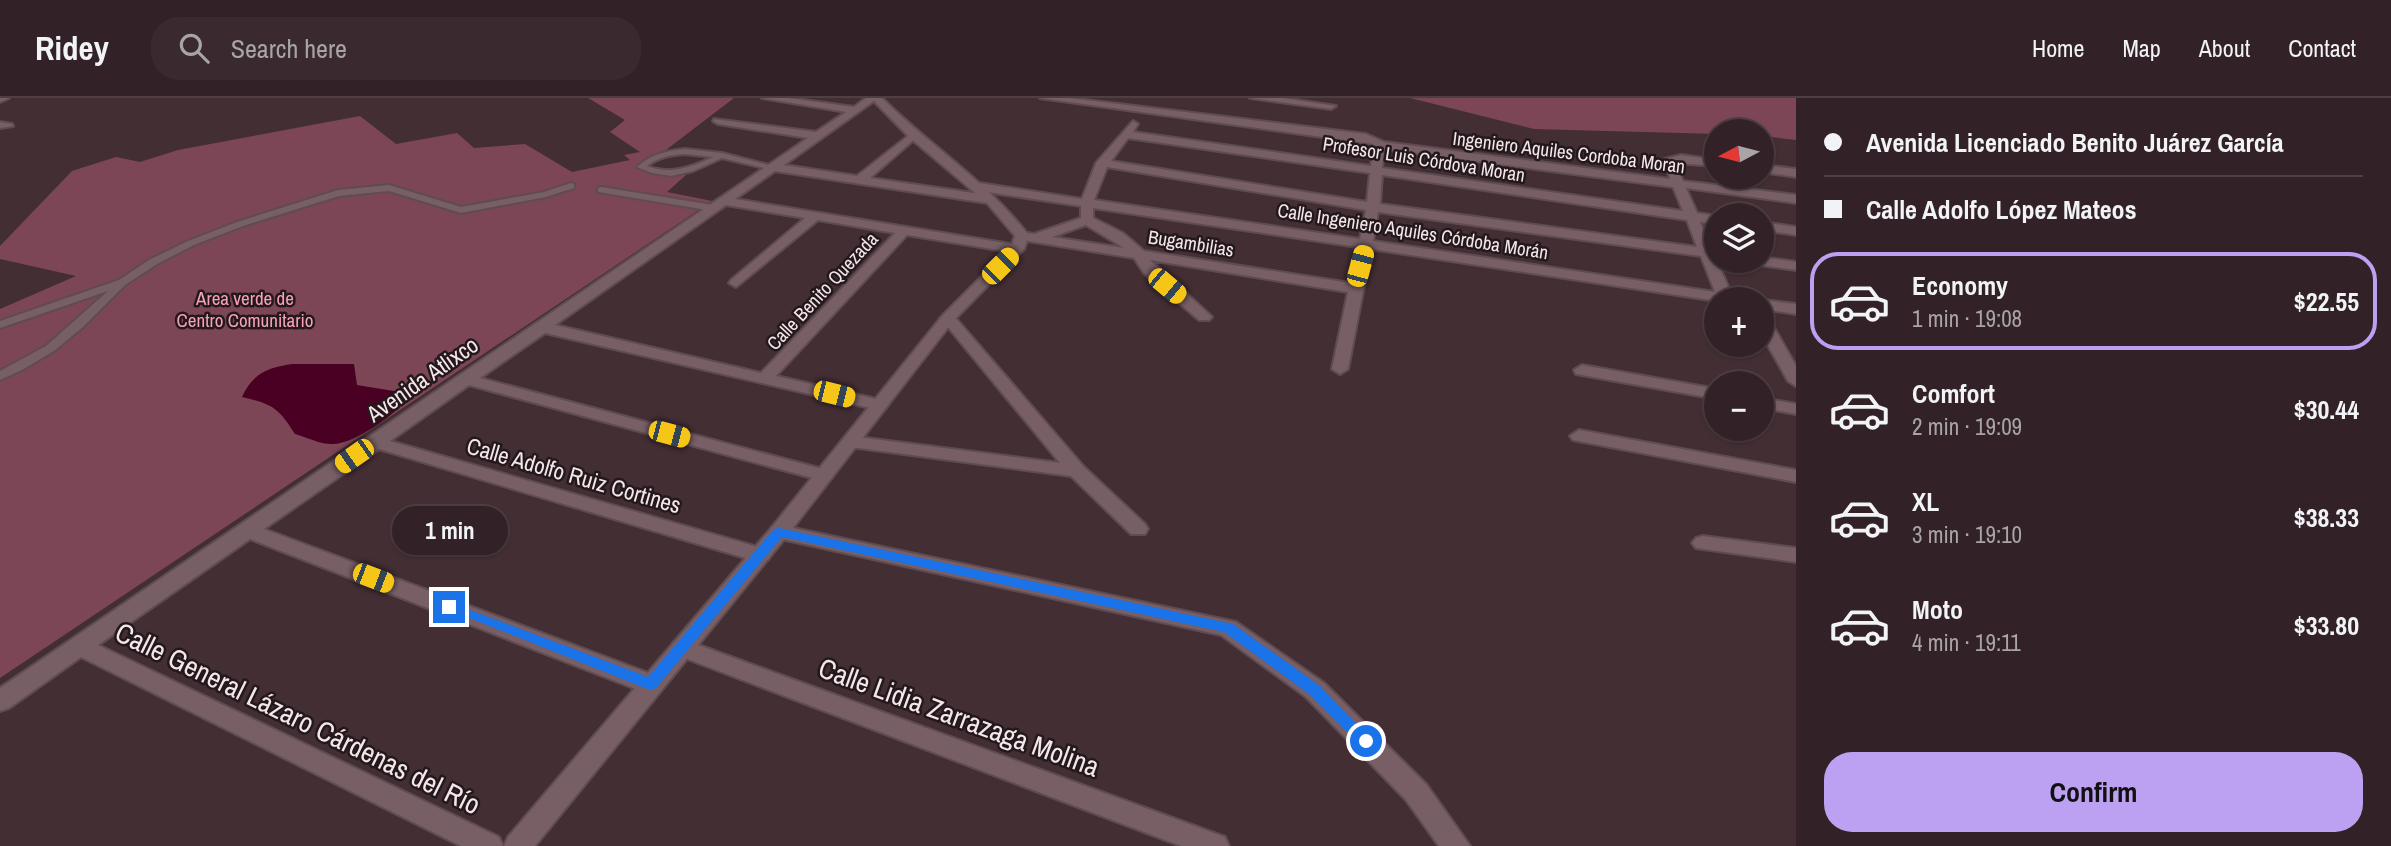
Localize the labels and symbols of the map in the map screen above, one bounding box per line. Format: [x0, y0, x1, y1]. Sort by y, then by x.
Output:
north arrow [1704, 119, 1774, 189]
street label: Ingeniero Aquiles Cordoba Moran [1451, 125, 1687, 179]
street label: Profesor Luis Córdova Moran [1321, 130, 1527, 188]
street label: Calle Ingeniero Aquiles Córdoba Morán [1276, 197, 1550, 265]
street label: Bugambilias [1146, 223, 1236, 263]
street label: Calle Benito Quezada [761, 226, 884, 356]
car [1345, 243, 1376, 289]
car [978, 244, 1023, 288]
car [1145, 264, 1190, 308]
park label: Area verde de Centro Comunitario [177, 285, 313, 333]
street label: Avenida Atlixco [359, 329, 484, 429]
car [812, 379, 857, 409]
car [646, 418, 693, 450]
street label: Calle Adolfo Ruiz Cortines [463, 430, 685, 520]
car [331, 435, 378, 477]
callout: 1 min [391, 505, 507, 554]
car [350, 561, 397, 595]
route end [433, 591, 465, 623]
street label: Calle General Lázaro Cárdenas del Río [109, 613, 487, 823]
street label: Calle Lidia Zarrazaga Molina [813, 649, 1105, 786]
route start [1350, 725, 1382, 757]

